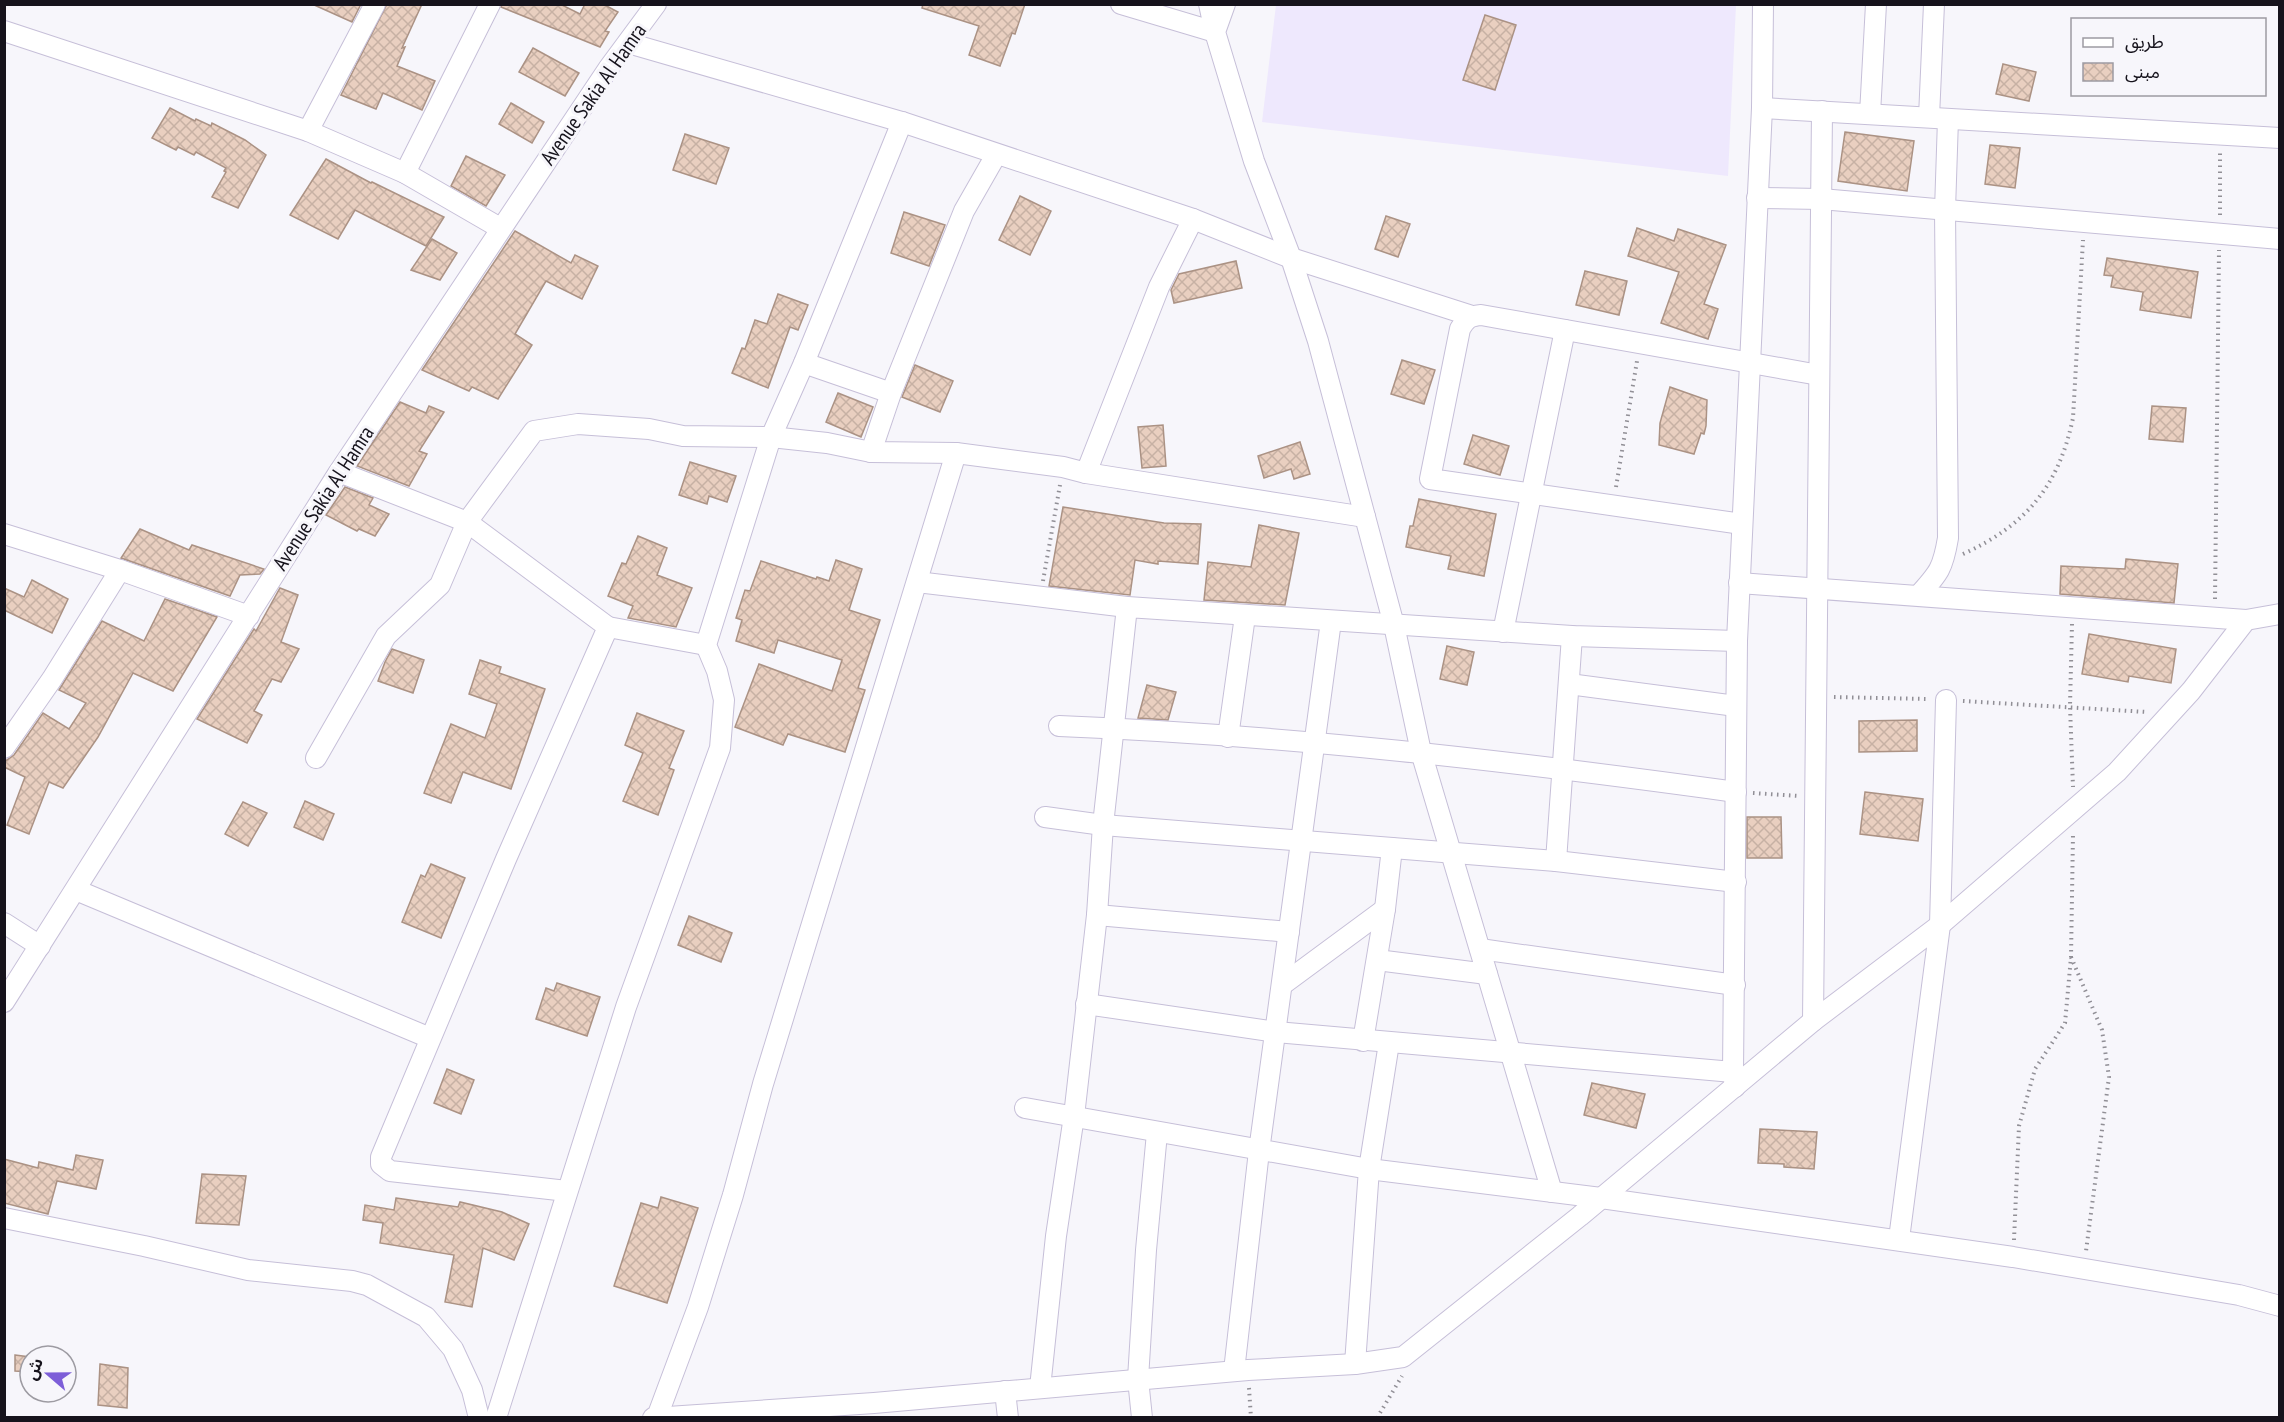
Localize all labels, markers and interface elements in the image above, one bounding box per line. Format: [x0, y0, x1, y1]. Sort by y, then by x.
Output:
street label: Avenue Sakia Al Hamra [534, 18, 652, 170]
legend [2071, 18, 2266, 96]
text: طريق [2125, 30, 2164, 53]
text: مبنى [2125, 60, 2160, 83]
street label: Avenue Sakia Al Hamra [266, 421, 380, 575]
north arrow [18, 1344, 78, 1404]
text: ش [21, 1355, 47, 1383]

